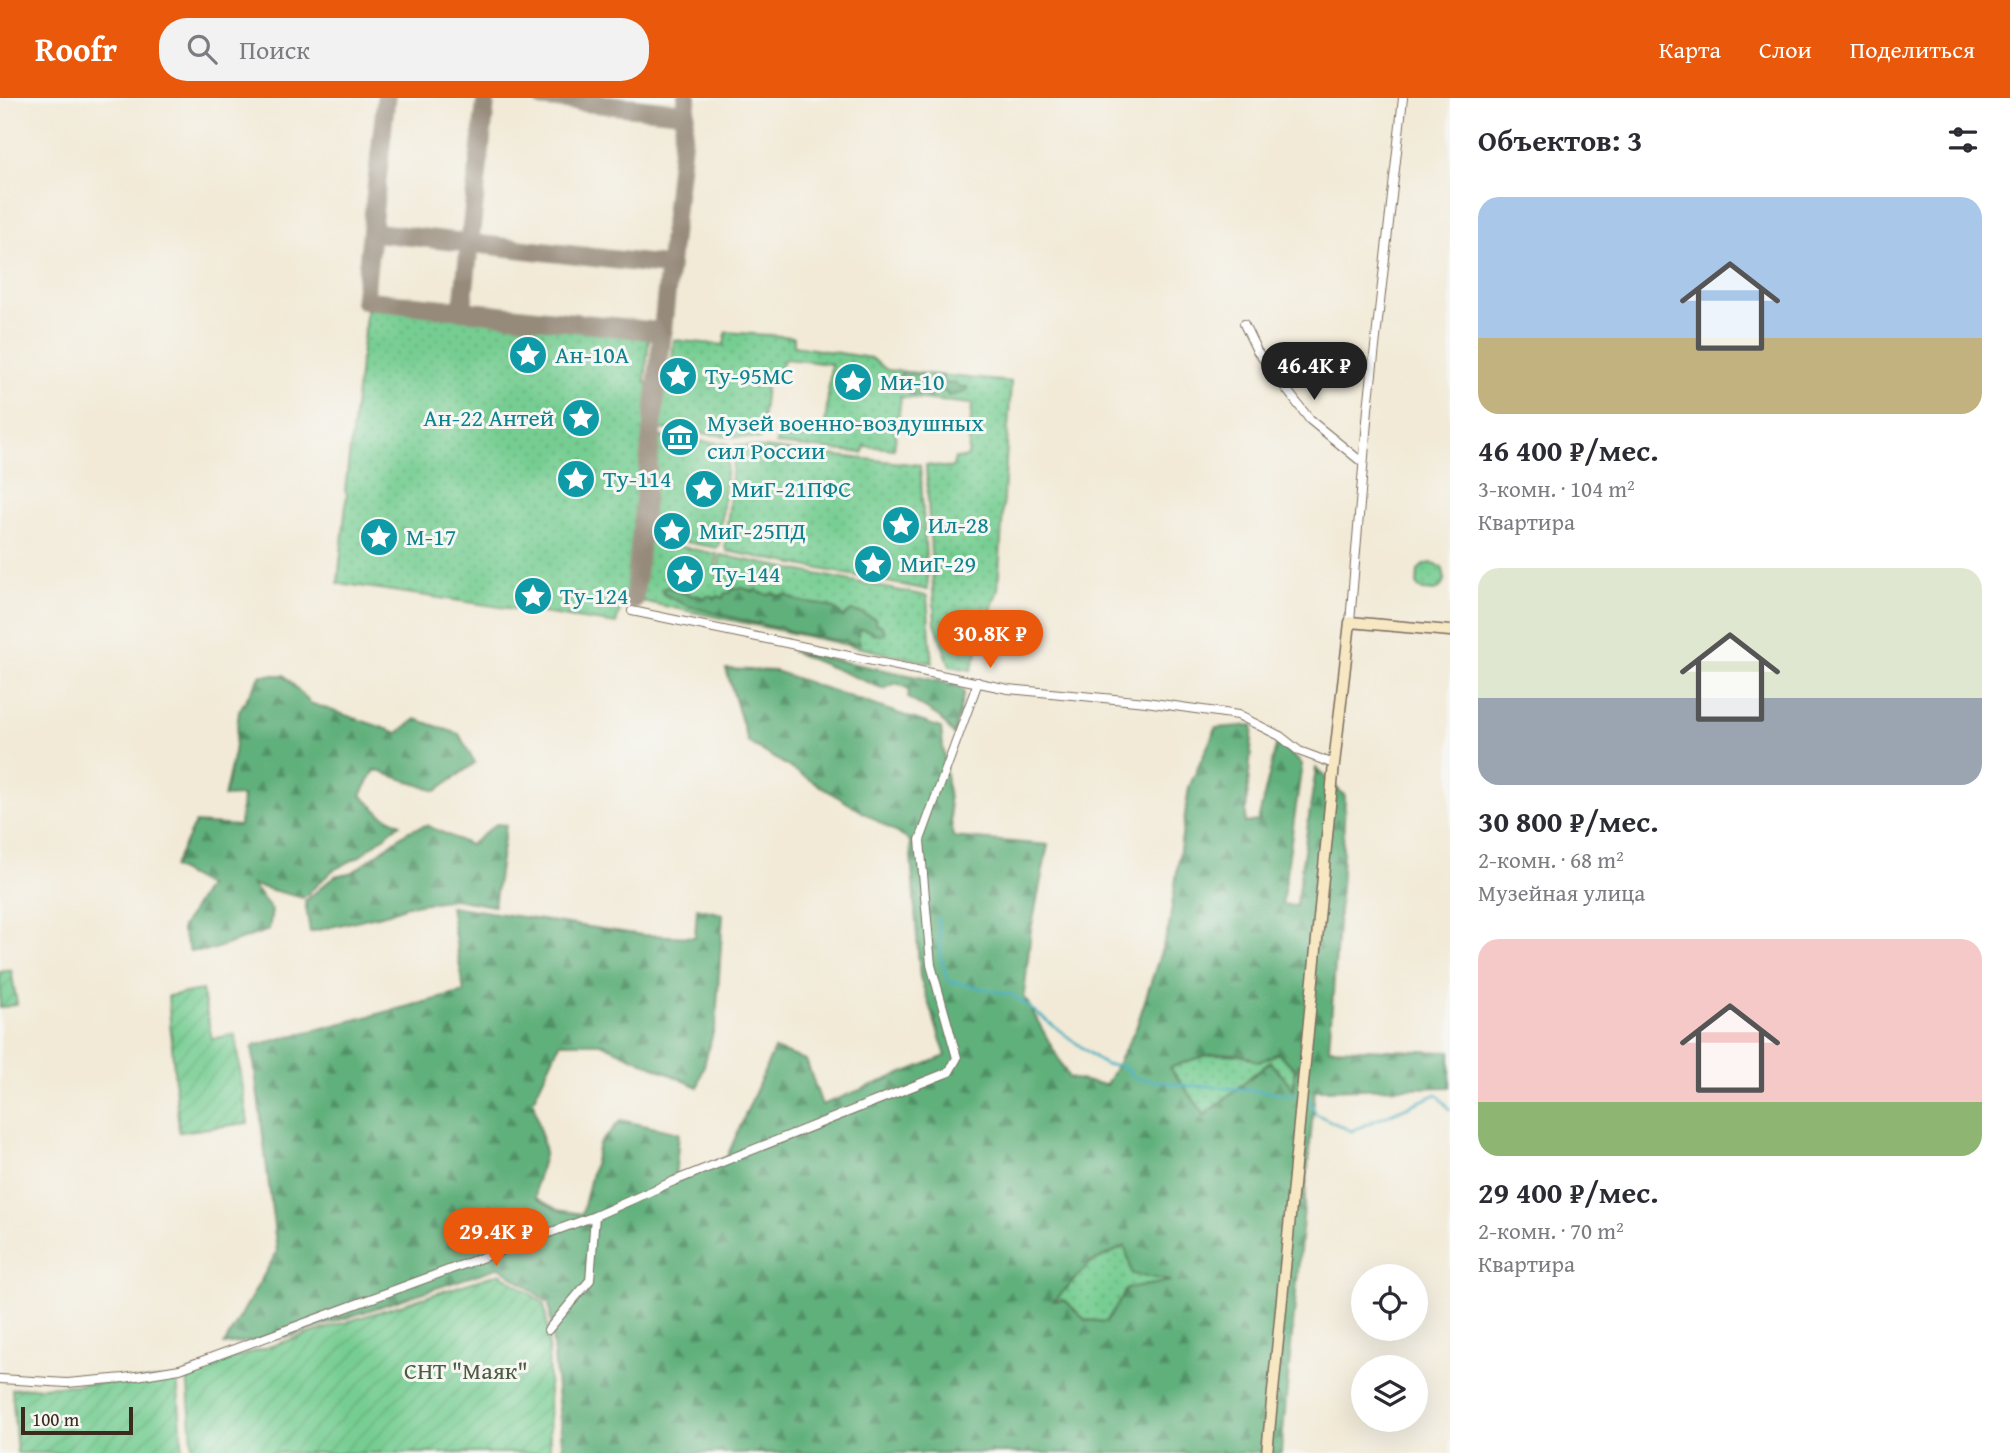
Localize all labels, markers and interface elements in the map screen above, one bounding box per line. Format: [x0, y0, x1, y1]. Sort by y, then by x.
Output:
search box [159, 18, 649, 81]
text: Roofr [35, 25, 117, 73]
icon: search [183, 30, 221, 68]
text: Поиск [239, 30, 310, 69]
text: Карта [1659, 32, 1721, 67]
text: Слои [1759, 32, 1812, 67]
text: Поделиться [1850, 32, 1975, 67]
text: Объектов: 3 [1478, 118, 1642, 162]
icon: filters [1944, 121, 1982, 159]
icon: home [1667, 243, 1793, 369]
place icon: Ан-10А [507, 334, 549, 376]
place label: Ан-10А [555, 337, 630, 372]
pin: 46.4K ₽ [1249, 342, 1379, 402]
text: 46.4K ₽ [1277, 348, 1351, 381]
place icon: Ту-95МС [657, 355, 699, 397]
place label: Ту-95МС [705, 358, 794, 393]
place icon: Ми-10 [832, 361, 874, 403]
place label: Ми-10 [880, 364, 944, 399]
place icon: Ан-22 Антей [560, 397, 602, 439]
place label: Ан-22 Антей [423, 400, 554, 435]
place label: Музей военно-воздушных сил России [707, 405, 984, 468]
museum icon: Музей военно-воздушных сил России [659, 416, 701, 458]
text: 46 400 ₽/мес. [1478, 428, 1659, 472]
place icon: Ту-114 [555, 458, 597, 500]
place label: Ту-114 [603, 461, 672, 496]
place icon: МиГ-21ПФС [683, 468, 725, 510]
place label: МиГ-21ПФС [731, 471, 851, 506]
text: 3-комн. · 104 m² [1478, 472, 1635, 505]
place icon: Ил-28 [880, 504, 922, 546]
text: Квартира [1478, 505, 1575, 538]
place label: Ил-28 [928, 507, 989, 542]
place icon: МиГ-25ПД [651, 510, 693, 552]
place label: МиГ-25ПД [699, 513, 806, 548]
place icon: М-17 [358, 516, 400, 558]
place label: М-17 [406, 519, 456, 554]
place icon: МиГ-29 [852, 543, 894, 585]
place label: МиГ-29 [900, 546, 976, 581]
place icon: Ту-144 [664, 553, 706, 595]
place label: Ту-144 [712, 556, 781, 591]
place icon: Ту-124 [512, 575, 554, 617]
place label: Ту-124 [560, 578, 629, 613]
pin: 30.8K ₽ [925, 610, 1055, 670]
icon: home [1667, 614, 1793, 740]
text: 30.8K ₽ [953, 616, 1027, 649]
text: 30 800 ₽/мес. [1478, 799, 1659, 843]
text: 2-комн. · 68 m² [1478, 843, 1624, 876]
text: Музейная улица [1478, 876, 1645, 909]
icon: home [1667, 985, 1793, 1111]
text: 29 400 ₽/мес. [1478, 1170, 1659, 1214]
pin: 29.4K ₽ [431, 1208, 561, 1268]
text: 29.4K ₽ [459, 1214, 533, 1247]
text: 2-комн. · 70 m² [1478, 1214, 1624, 1247]
text: Квартира [1478, 1247, 1575, 1280]
map controls [1351, 1264, 1428, 1432]
button: locate [1351, 1264, 1428, 1341]
park label: СНТ "Маяк" [404, 1353, 528, 1388]
button: layers [1351, 1355, 1428, 1432]
scale bar [21, 1404, 133, 1436]
text: 100 m [32, 1405, 79, 1433]

